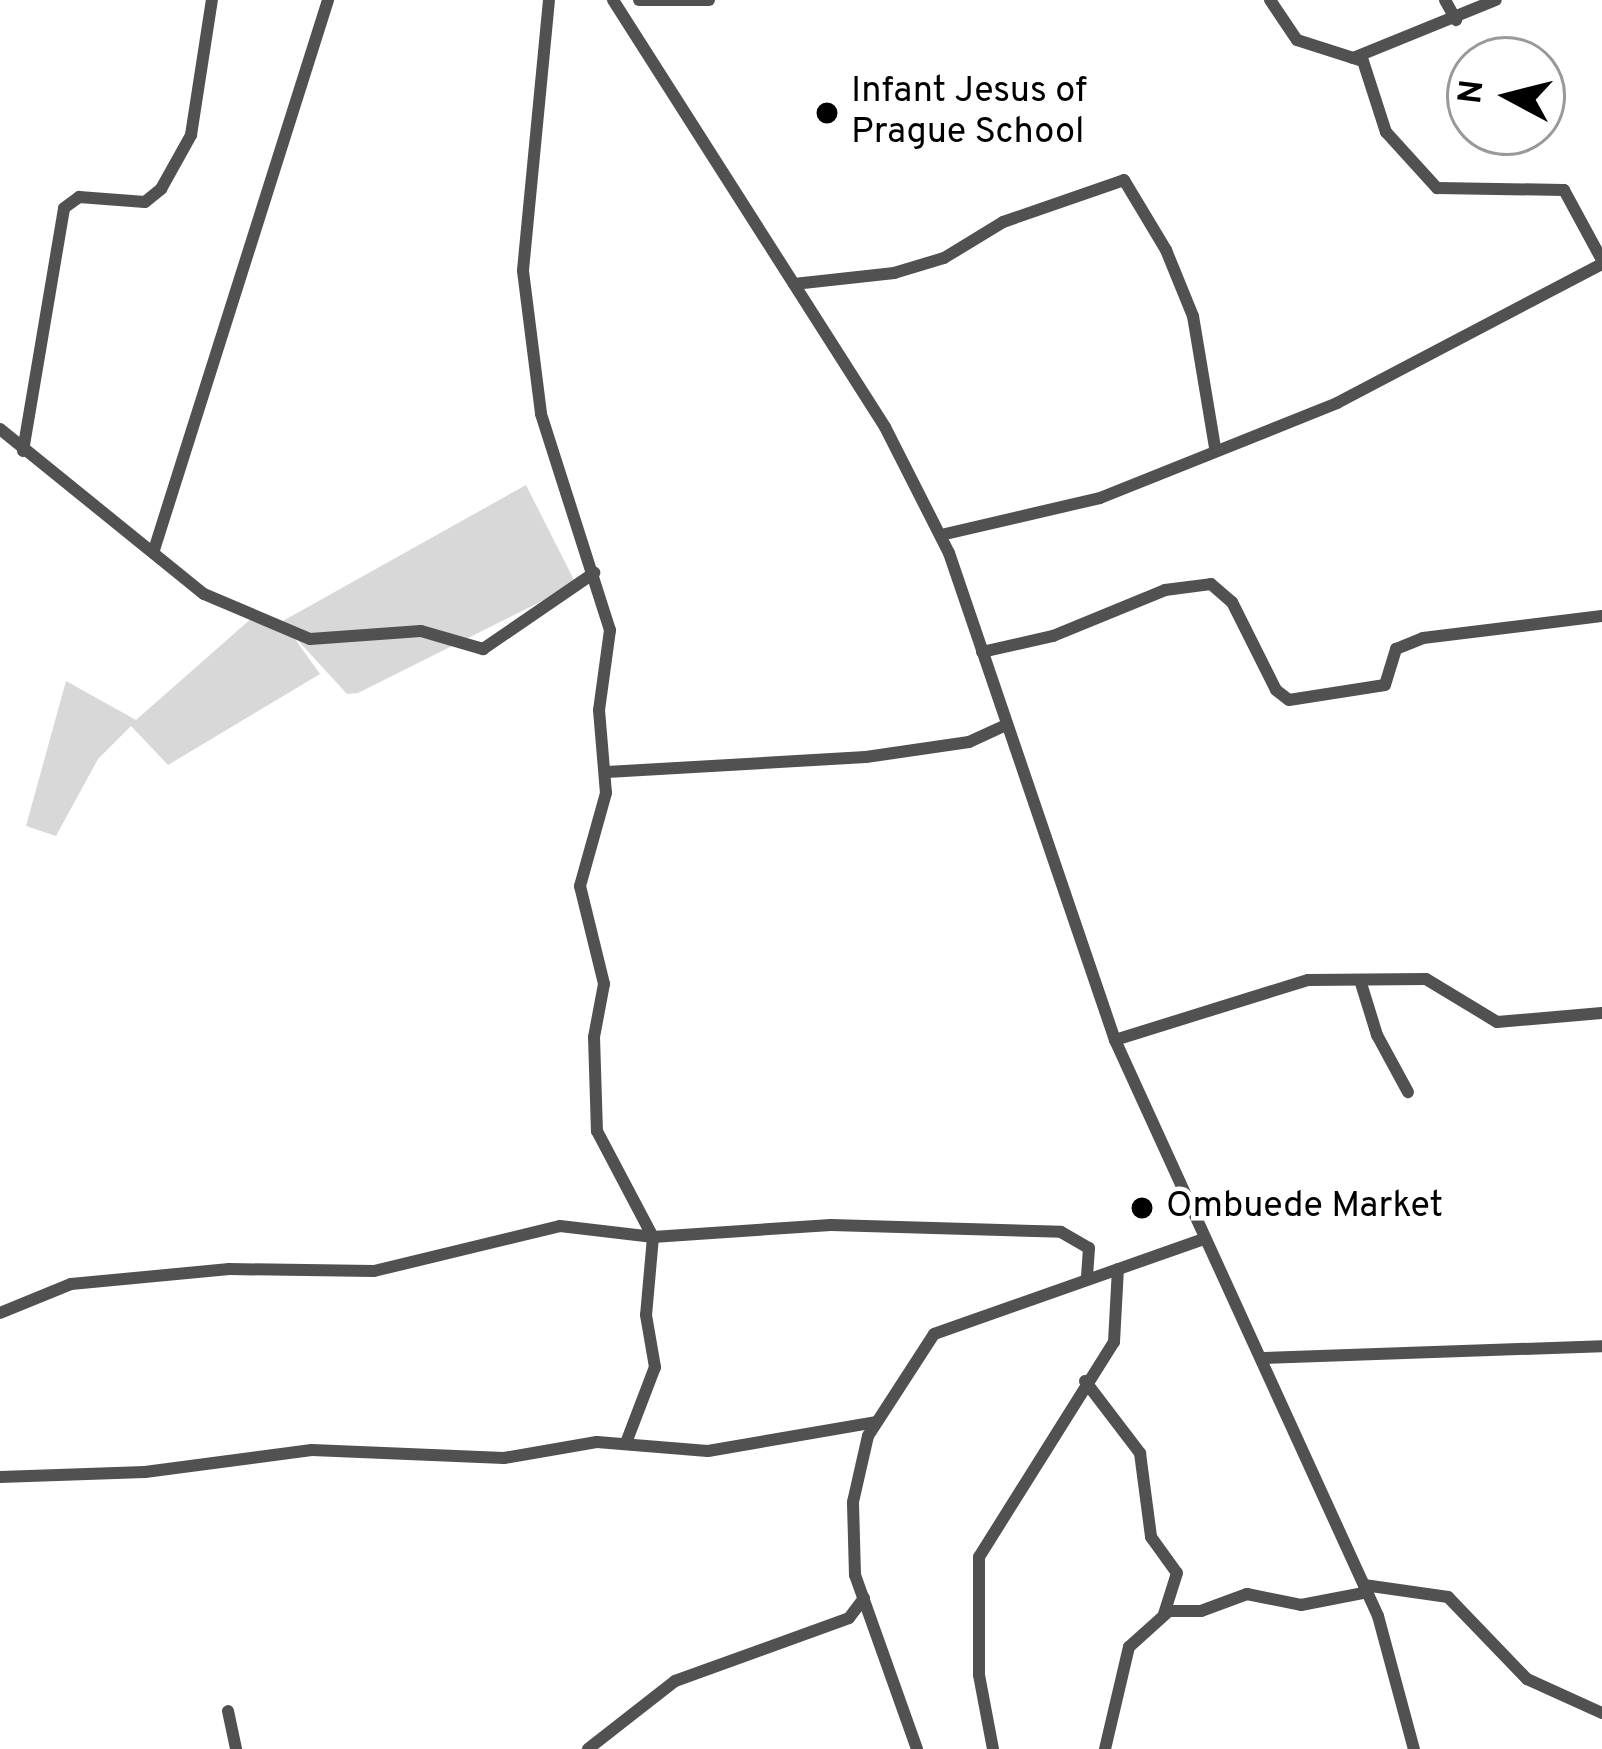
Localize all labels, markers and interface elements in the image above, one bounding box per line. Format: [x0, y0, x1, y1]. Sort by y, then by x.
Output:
north arrow [1446, 36, 1566, 156]
place label: Infant Jesus of Prague School [851, 70, 1087, 155]
text: N [1451, 78, 1496, 106]
marker: Infant Jesus of Prague School [814, 100, 840, 126]
place label: Ombuede Market [1166, 1186, 1443, 1230]
marker: Ombuede Market [1129, 1195, 1155, 1221]

